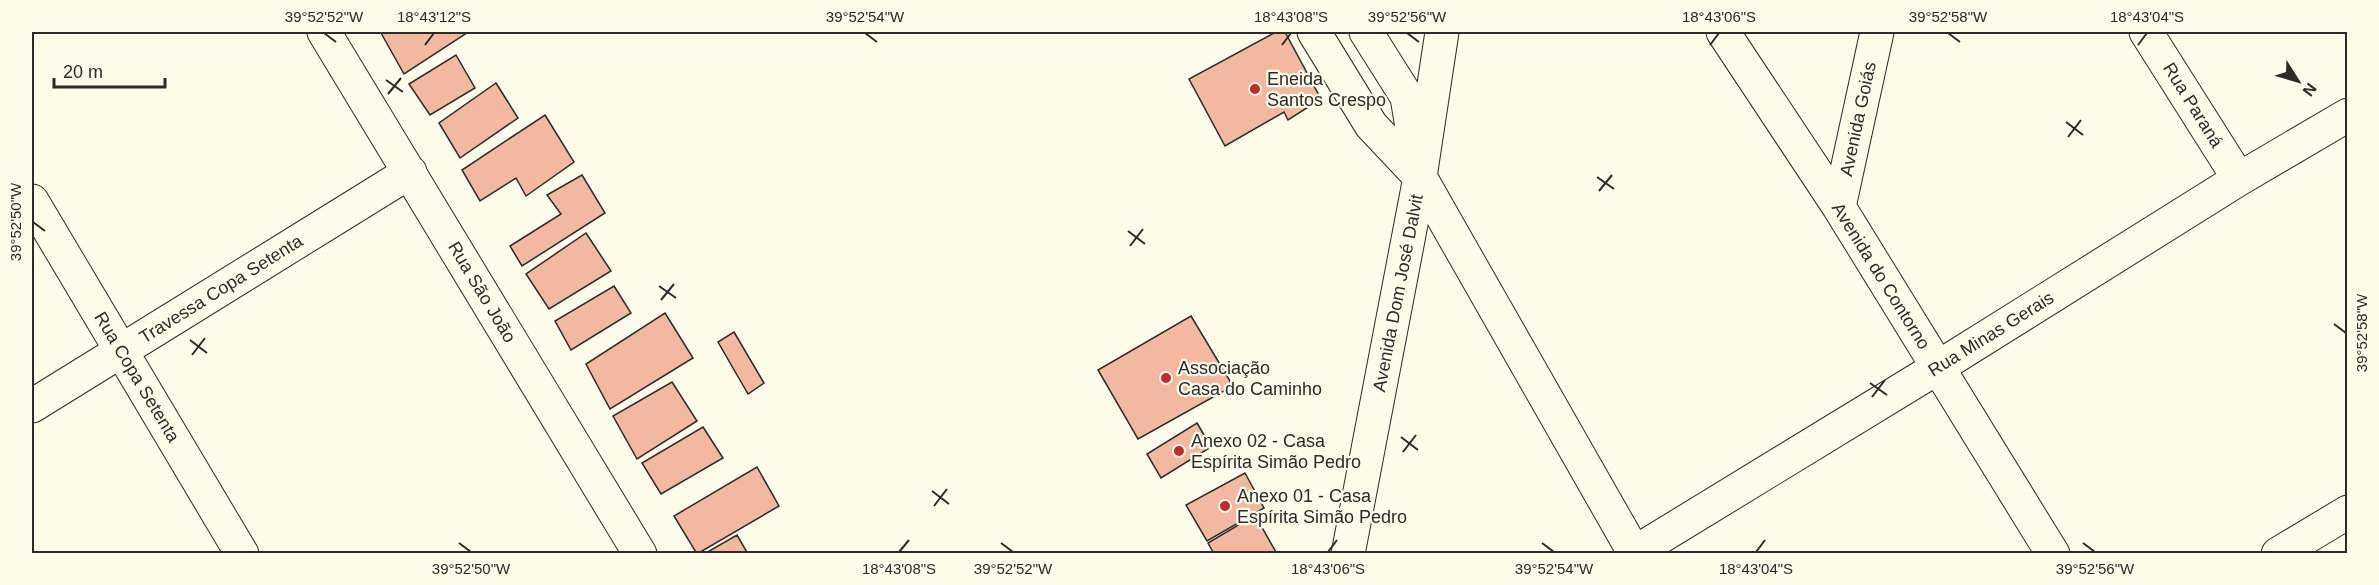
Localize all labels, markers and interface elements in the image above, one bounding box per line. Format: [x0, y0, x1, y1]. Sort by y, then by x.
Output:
text: 39°52'52"W [285, 8, 364, 25]
text: 18°43'12"S [397, 8, 471, 25]
text: 39°52'54"W [826, 8, 905, 25]
text: 18°43'08"S [1254, 8, 1328, 25]
text: 39°52'56"W [1368, 8, 1447, 25]
text: 18°43'06"S [1682, 8, 1756, 25]
text: 39°52'58"W [1909, 8, 1988, 25]
text: 18°43'04"S [2110, 8, 2184, 25]
scale bar [54, 51, 165, 89]
north arrow [2268, 51, 2328, 111]
street label: Rua Paraná [2159, 59, 2227, 152]
street label: Avenida Goiás [1836, 60, 1880, 178]
text: 20 m [63, 62, 103, 82]
place label: Eneida Santos Crespo [1267, 69, 1386, 110]
text: N [2299, 80, 2320, 99]
marker: Eneida Santos Crespo [1248, 82, 1262, 96]
text: 39°52'50"W [7, 182, 24, 261]
street label: Avenida Dom José Dalvit [1369, 193, 1427, 393]
street label: Avenida do Contorno [1828, 199, 1934, 353]
street label: Travessa Copa Setenta [136, 230, 307, 347]
street label: Rua São João [444, 238, 520, 346]
street label: Rua Minas Gerais [1925, 287, 2057, 381]
text: 39°52'58"W [2353, 293, 2370, 372]
street label: Rua Copa Setenta [90, 308, 184, 446]
place label: Associação Casa do Caminho [1178, 358, 1322, 399]
marker: Associação Casa do Caminho [1159, 371, 1173, 385]
place label: Anexo 02 - Casa Espírita Simão Pedro [1191, 431, 1361, 472]
marker: Anexo 02 - Casa Espírita Simão Pedro [1172, 444, 1186, 458]
place label: Anexo 01 - Casa Espírita Simão Pedro [1237, 486, 1407, 527]
marker: Anexo 01 - Casa Espírita Simão Pedro [1218, 499, 1232, 513]
text: 39°52'50"W [432, 560, 511, 577]
text: 18°43'08"S [862, 560, 936, 577]
text: 39°52'52"W [974, 560, 1053, 577]
text: 18°43'06"S [1291, 560, 1365, 577]
text: 39°52'54"W [1515, 560, 1594, 577]
text: 18°43'04"S [1719, 560, 1793, 577]
text: 39°52'56"W [2056, 560, 2135, 577]

